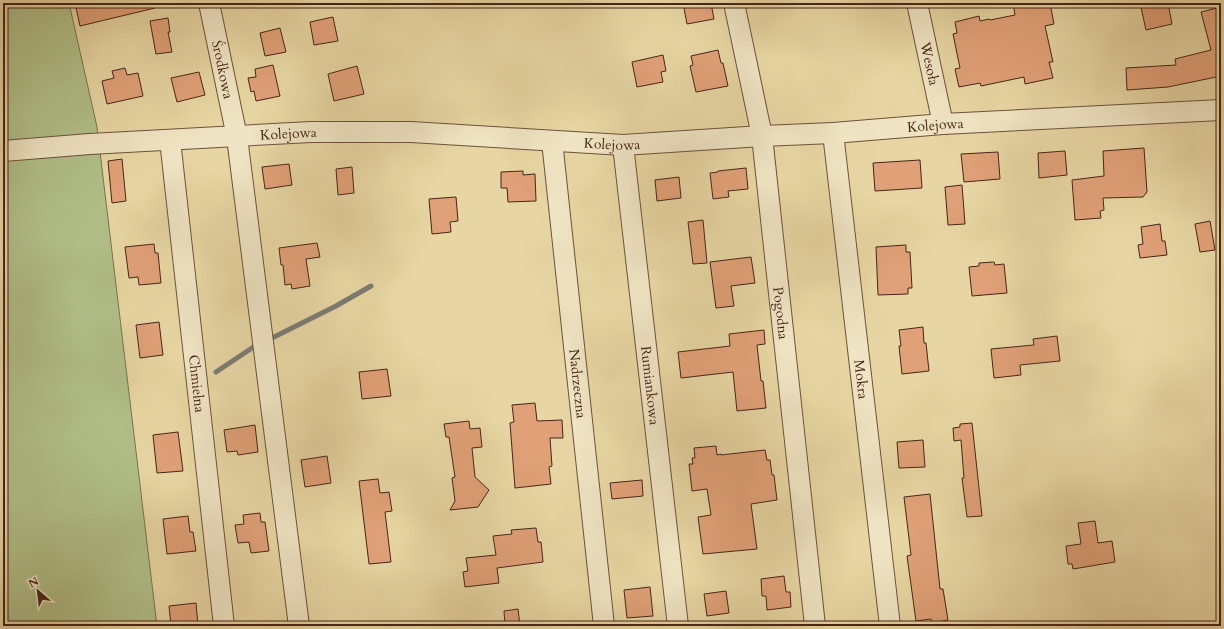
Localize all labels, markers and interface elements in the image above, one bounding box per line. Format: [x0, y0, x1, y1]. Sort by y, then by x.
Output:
street label: Środkowa [208, 38, 238, 101]
street label: Wesoła [916, 39, 944, 87]
street label: Kolejowa [906, 113, 964, 136]
street label: Kolejowa [260, 122, 317, 144]
street label: Kolejowa [583, 133, 641, 155]
street label: Pogodna [769, 286, 793, 340]
street label: Rumiankowa [637, 345, 664, 426]
street label: Nadrzeczna [565, 348, 591, 419]
street label: Chmielna [184, 354, 210, 413]
street label: Mokra [850, 359, 873, 400]
north arrow [18, 571, 58, 611]
text: N [26, 574, 42, 591]

